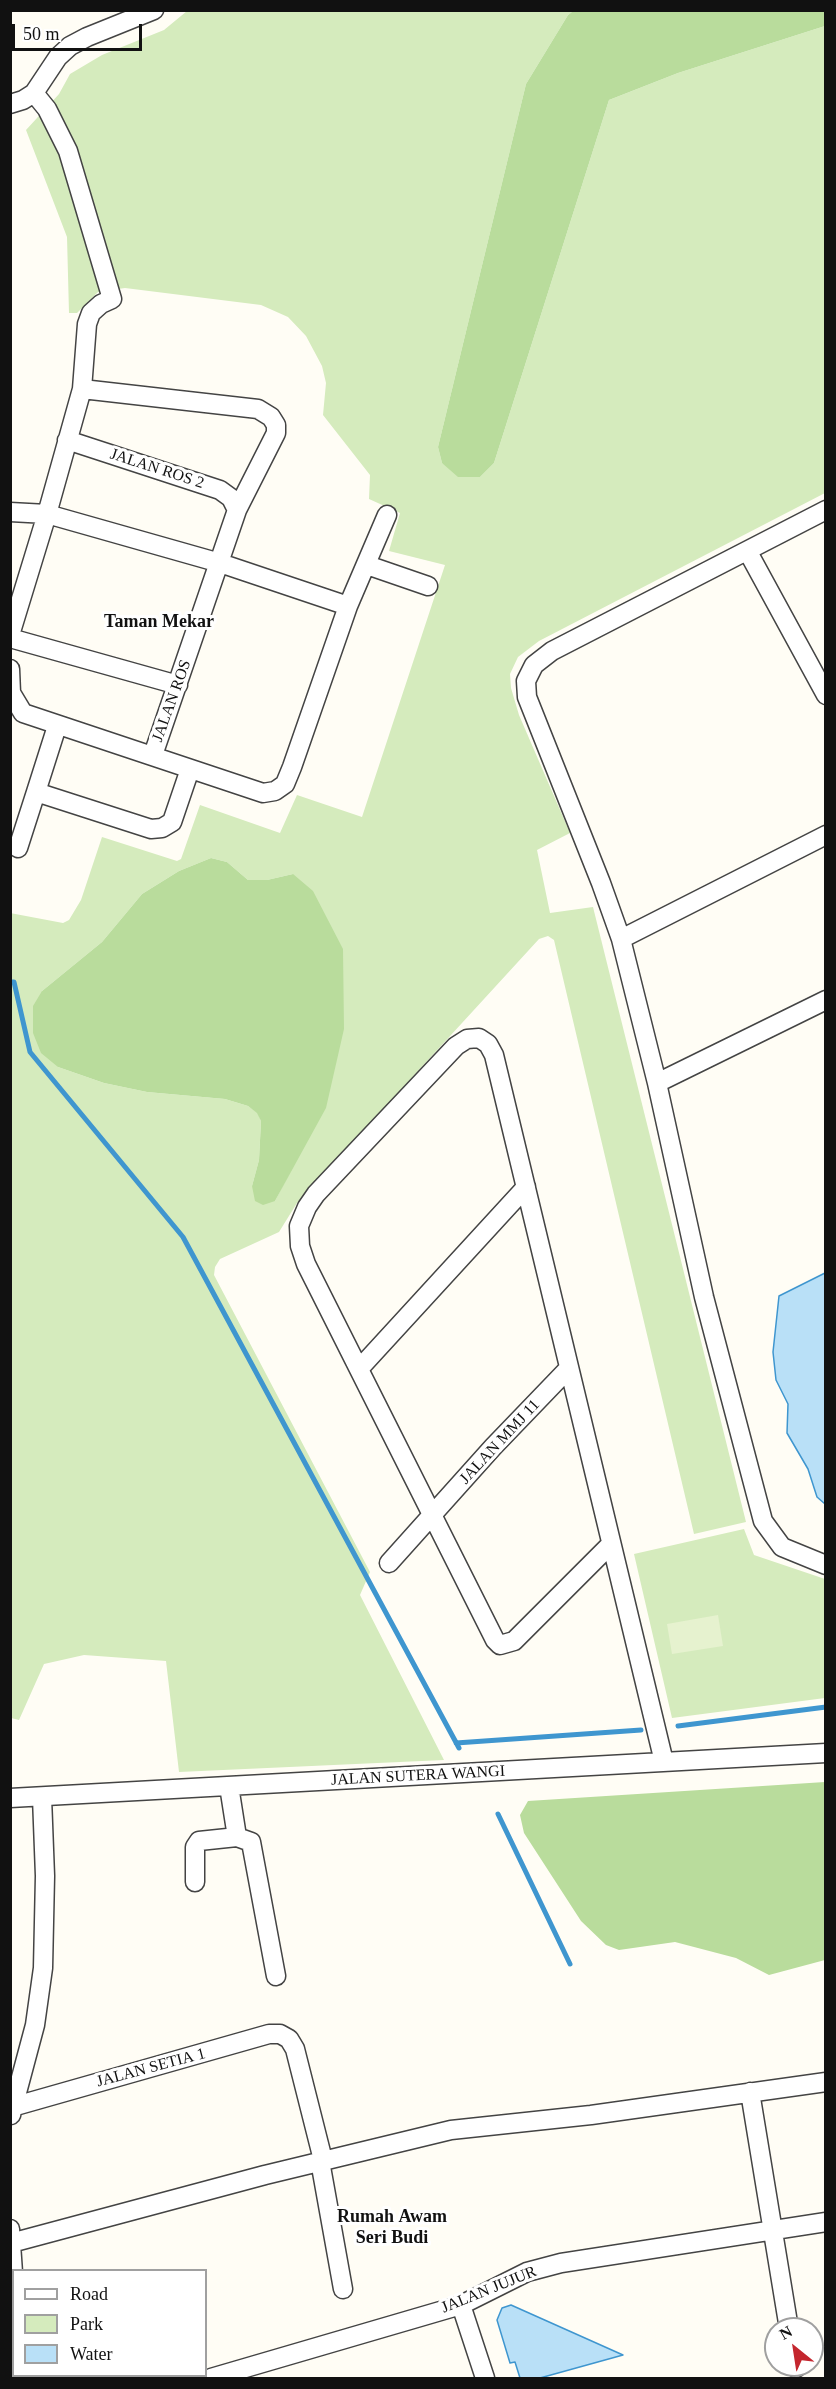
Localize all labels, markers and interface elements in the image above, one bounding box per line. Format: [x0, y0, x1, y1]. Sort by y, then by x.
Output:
scale bar [15, 12, 146, 50]
text: 50 m [23, 24, 60, 44]
street label: JALAN ROS 2 [108, 445, 206, 493]
district label: Taman Mekar [104, 611, 214, 633]
street label: JALAN ROS [148, 657, 196, 745]
street label: JALAN MMJ 11 [456, 1396, 544, 1488]
street label: JALAN SUTERA WANGI [331, 1762, 505, 1790]
street label: JALAN SETIA 1 [94, 2044, 208, 2092]
district label: Rumah Awam Seri Budi [337, 2206, 447, 2248]
street label: JALAN JUJUR [439, 2262, 539, 2318]
legend [12, 2269, 207, 2377]
text: Road [70, 2284, 108, 2304]
text: Park [70, 2314, 103, 2334]
north arrow [764, 2317, 824, 2377]
text: N [776, 2322, 795, 2343]
text: Water [70, 2344, 113, 2364]

